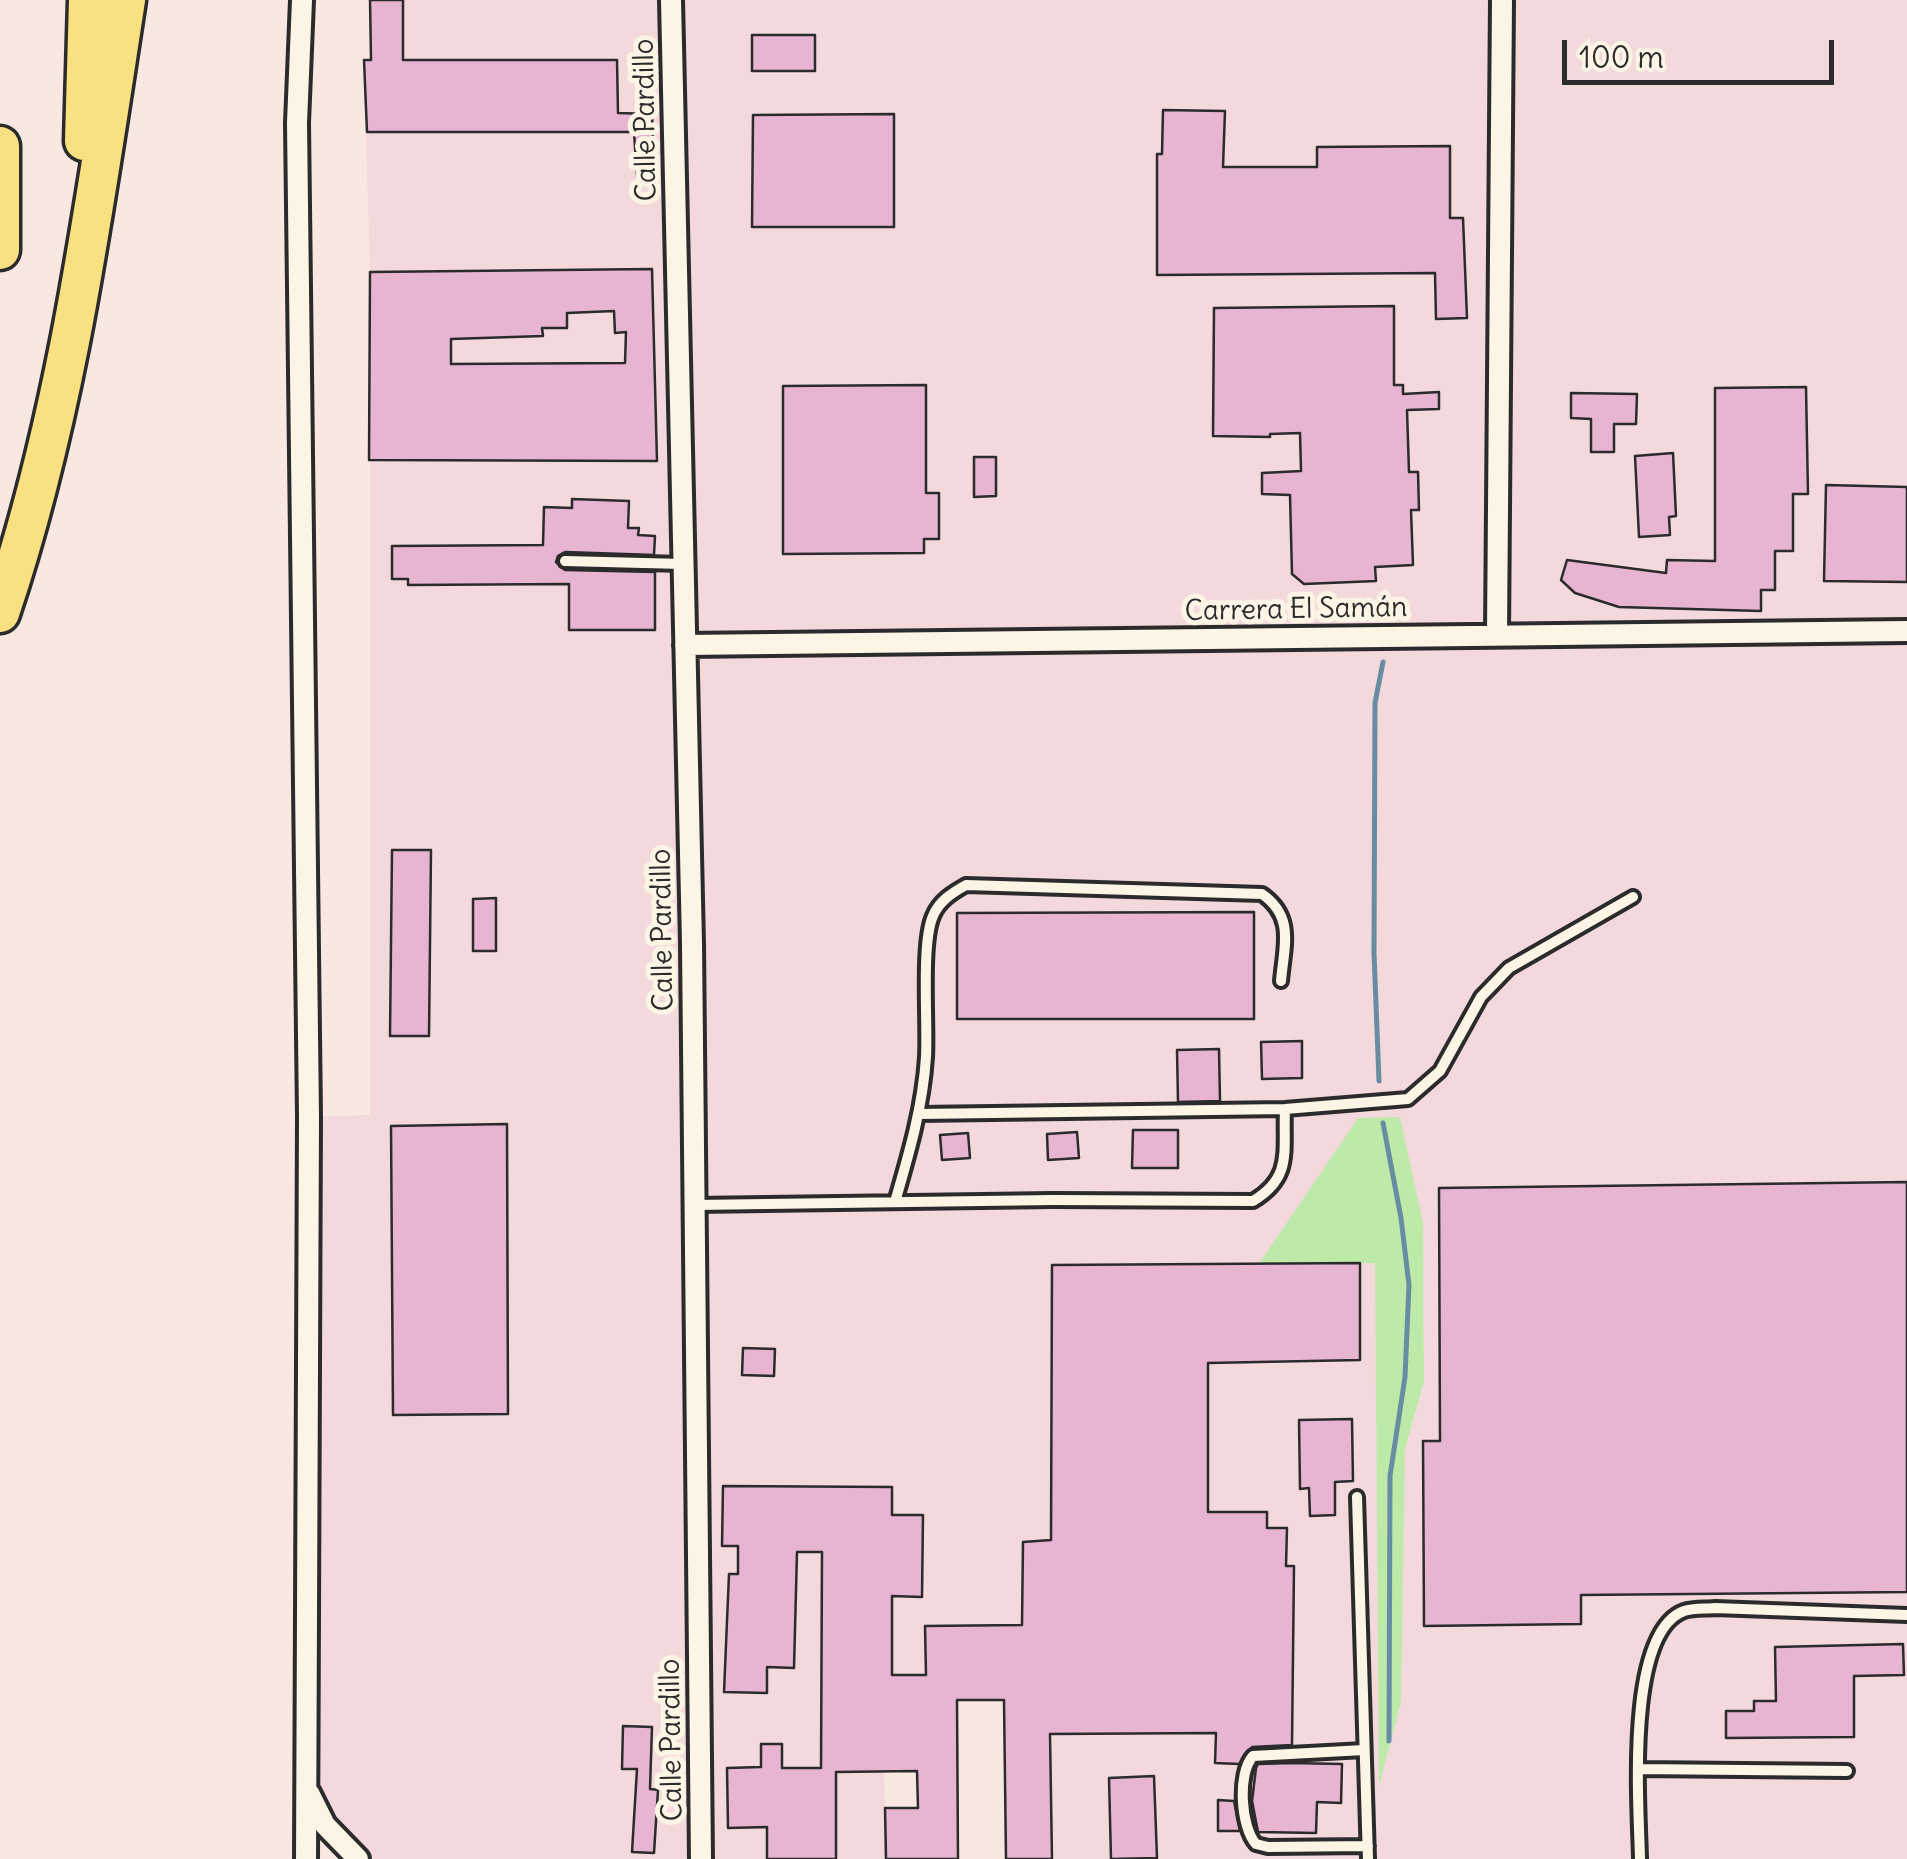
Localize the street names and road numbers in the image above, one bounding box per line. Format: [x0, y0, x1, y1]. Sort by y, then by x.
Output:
street label: Calle Pardillo [628, 38, 664, 202]
street label: Carrera El Samán [1184, 591, 1408, 629]
street label: Calle Pardillo [645, 848, 681, 1012]
street label: Calle Pardillo [654, 1658, 690, 1822]

